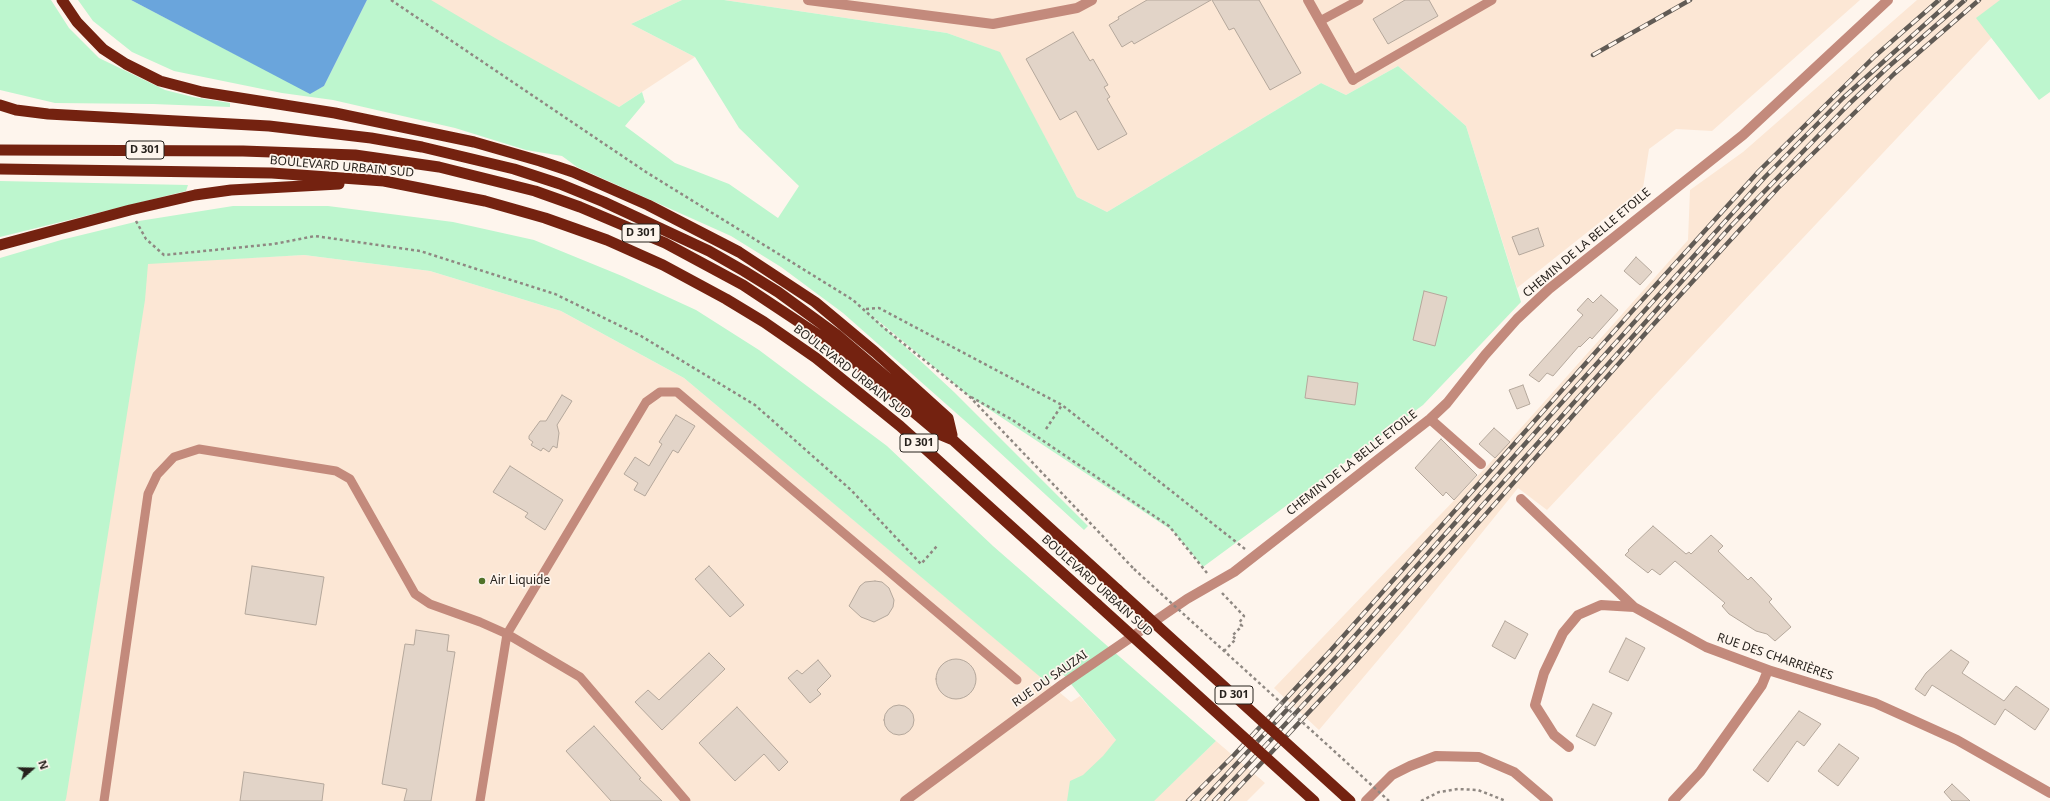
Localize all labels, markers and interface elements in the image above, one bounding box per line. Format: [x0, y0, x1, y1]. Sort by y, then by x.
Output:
road number: D 301 [126, 141, 164, 159]
street label: BOULEVARD URBAIN SUD [269, 154, 415, 180]
street label: CHEMIN DE LA BELLE ETOILE [1520, 185, 1654, 301]
road number: D 301 [622, 224, 660, 242]
street label: BOULEVARD URBAIN SUD [791, 322, 913, 422]
street label: CHEMIN DE LA BELLE ETOILE [1284, 407, 1420, 519]
road number: D 301 [900, 434, 938, 452]
street label: BOULEVARD URBAIN SUD [1038, 532, 1156, 640]
place label: Air Liquide [490, 574, 550, 588]
marker: Air Liquide [477, 576, 487, 586]
street label: RUE DES CHARRIÈRES [1715, 630, 1835, 684]
street label: RUE DU SAUZAI [1010, 648, 1090, 710]
road number: D 301 [1215, 686, 1253, 704]
north arrow [12, 749, 52, 789]
text: N [35, 758, 52, 771]

